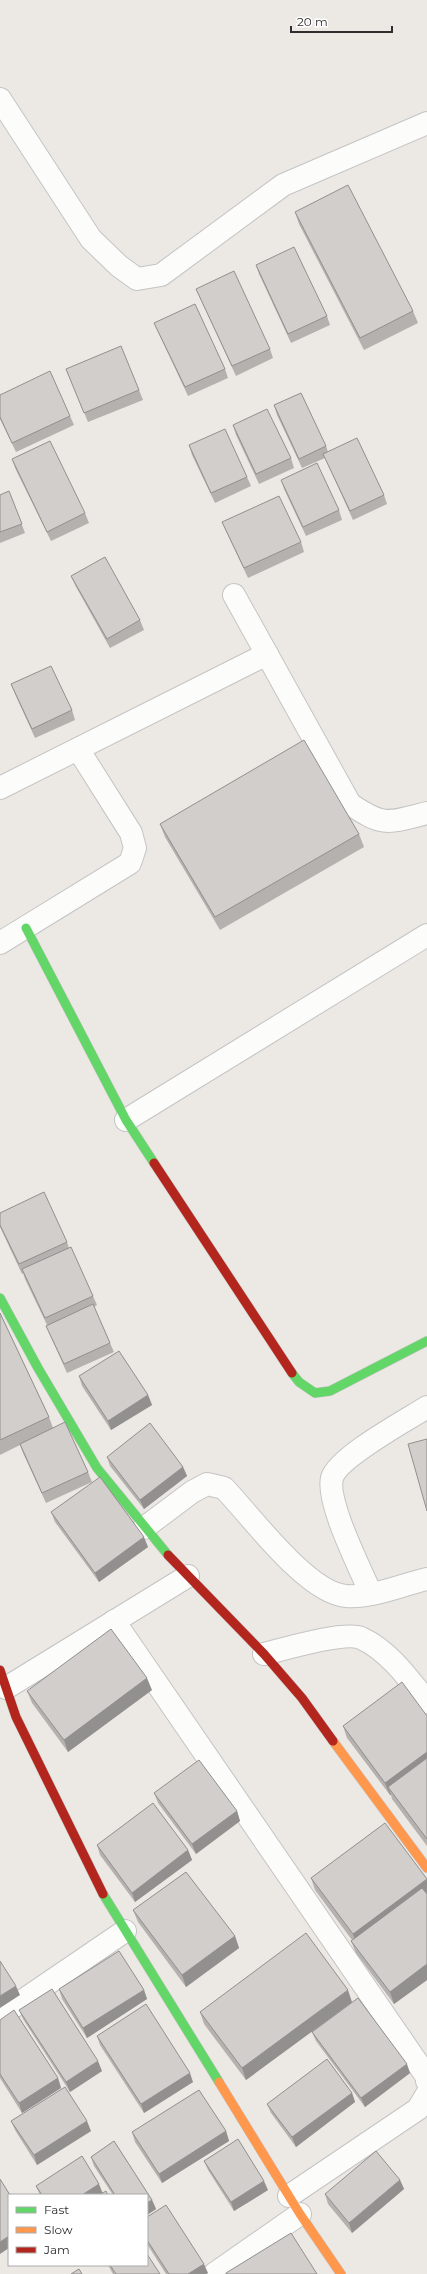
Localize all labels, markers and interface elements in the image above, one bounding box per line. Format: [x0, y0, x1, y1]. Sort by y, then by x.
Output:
scale bar [291, 8, 392, 34]
text: 20 m [297, 14, 328, 29]
legend [8, 2194, 148, 2266]
text: Fast [44, 2202, 69, 2217]
text: Slow [44, 2222, 73, 2237]
text: Jam [43, 2242, 70, 2257]

